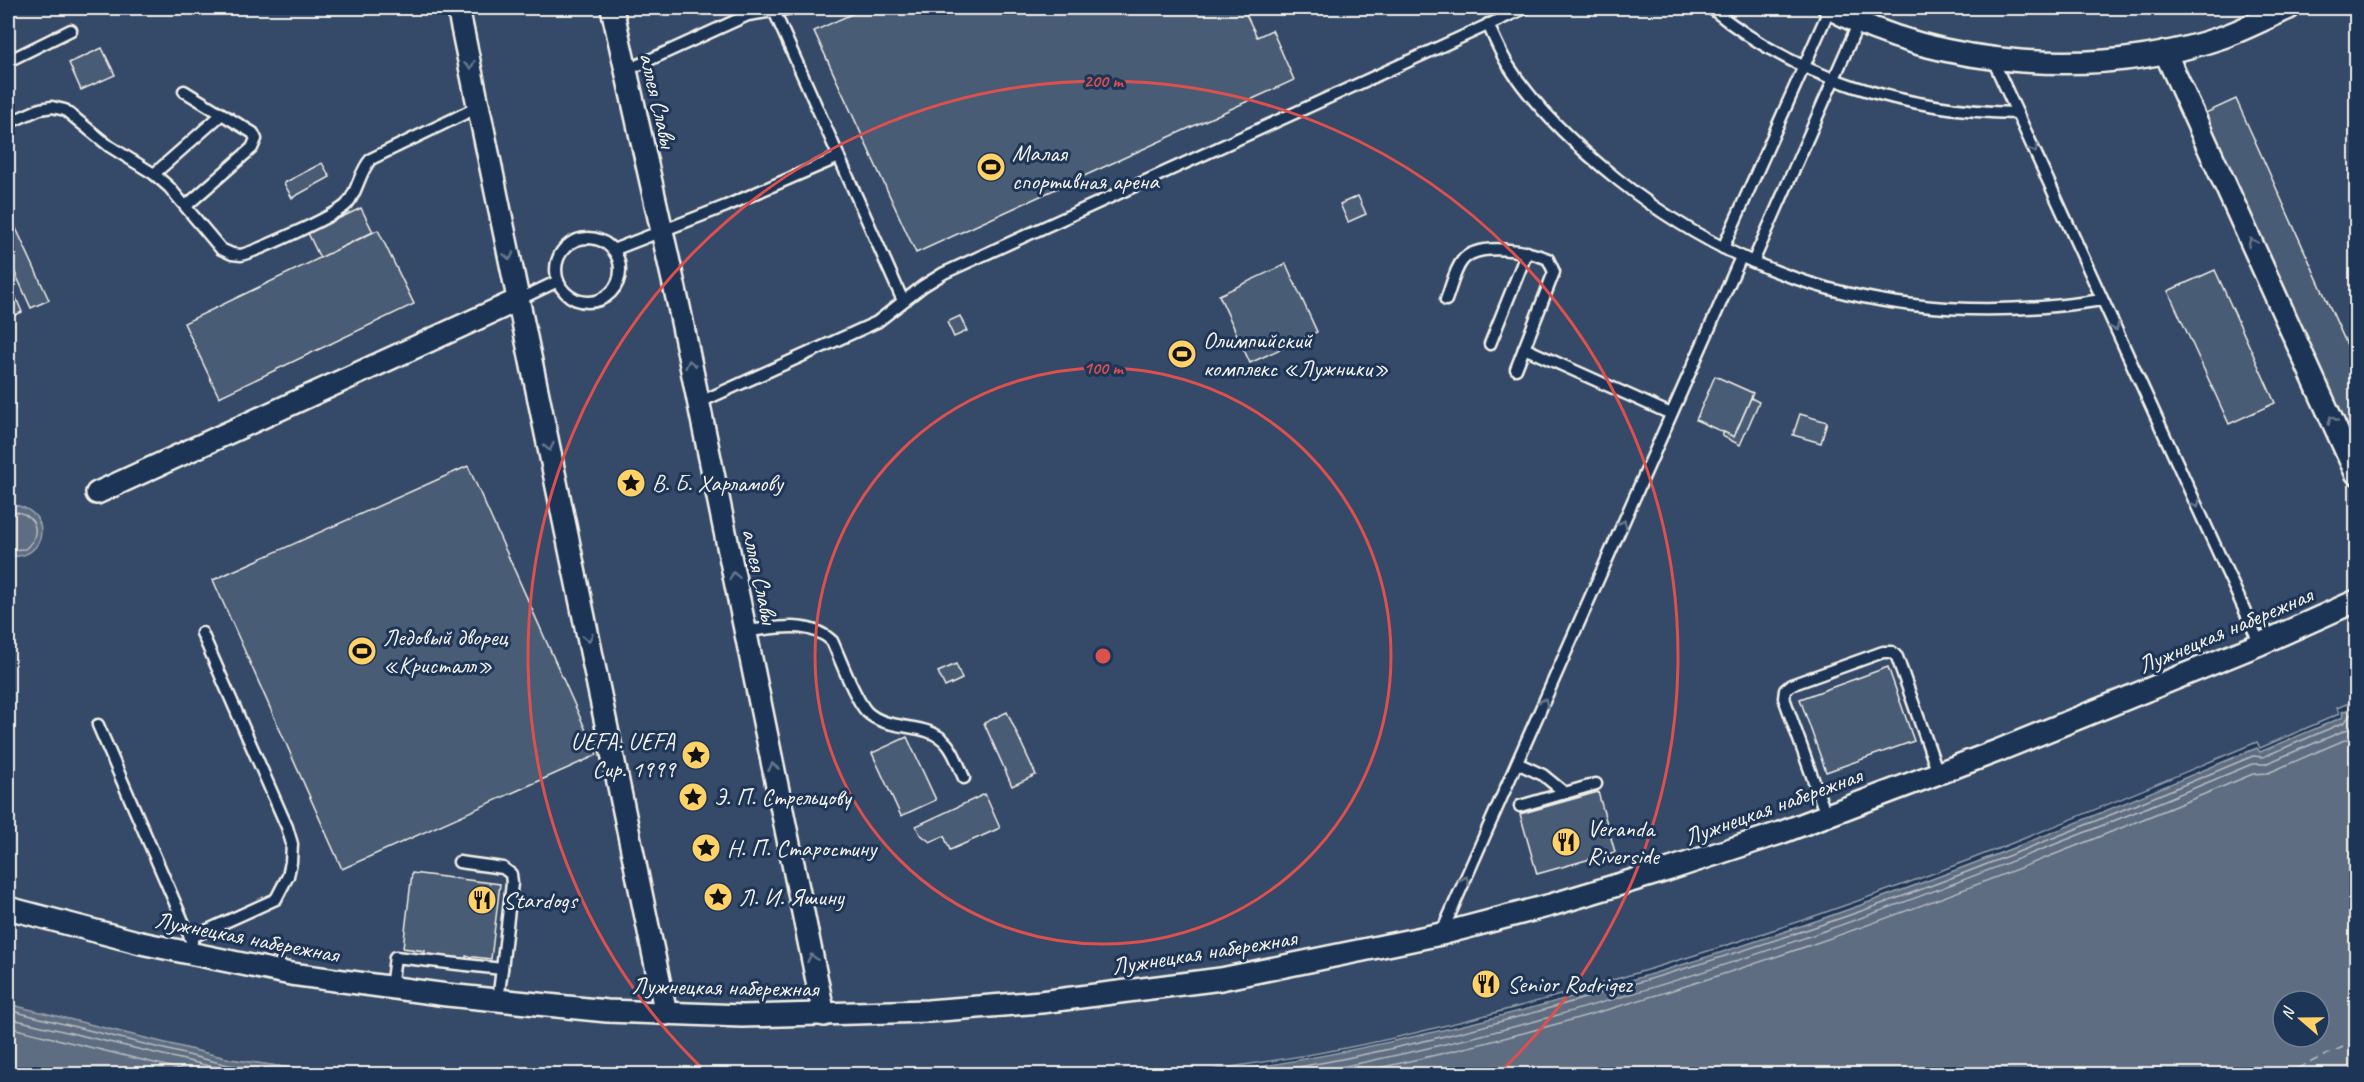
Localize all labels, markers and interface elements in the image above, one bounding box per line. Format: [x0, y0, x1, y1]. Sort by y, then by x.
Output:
street label: аллея Славы [632, 49, 684, 153]
one-way arrow [462, 60, 475, 70]
text: 200 m [1084, 70, 1124, 92]
place label: Малая спортивная арена [1012, 138, 1160, 196]
one-way arrow [2026, 143, 2038, 154]
sports icon: Малая спортивная арена [975, 151, 1007, 183]
one-way arrow [2247, 238, 2259, 249]
one-way arrow [502, 250, 515, 260]
one-way arrow [2107, 320, 2119, 331]
place label: Олимпийский комплекс «Лужники» [1203, 325, 1389, 383]
sports icon: Олимпийский комплекс «Лужники» [1166, 338, 1198, 370]
text: 100 m [1084, 357, 1124, 379]
one-way arrow [684, 359, 697, 369]
one-way arrow [2328, 415, 2340, 426]
one-way arrow [542, 441, 555, 451]
place icon: В. Б. Харламову [615, 467, 647, 499]
place label: В. Б. Харламову [652, 468, 784, 498]
one-way arrow [2188, 498, 2200, 509]
one-way arrow [1616, 519, 1628, 530]
street label: аллея Славы [735, 525, 785, 629]
one-way arrow [728, 571, 741, 581]
street label: Лужнецкая набережная [2133, 579, 2318, 680]
place label: Ледовый дворец «Кристалл» [383, 622, 508, 680]
one-way arrow [581, 632, 594, 642]
sports icon: Ледовый дворец «Кристалл» [346, 635, 378, 667]
centre of rings [1093, 646, 1113, 666]
one-way arrow [1537, 698, 1549, 709]
place label: UEFA. UEFA Cup. 1999 [571, 726, 677, 784]
place icon: UEFA. UEFA Cup. 1999 [680, 739, 712, 771]
street label: Лужнецкая набережная [1680, 759, 1868, 852]
one-way arrow [767, 762, 780, 772]
place icon: Э. П. Стрельцову [677, 781, 709, 813]
place label: Э. П. Стрельцову [714, 782, 852, 812]
place label: Veranda Riverside [1587, 813, 1661, 871]
restaurant icon: Veranda Riverside [1550, 826, 1582, 858]
place icon: Н. П. Старостину [690, 832, 722, 864]
place label: Н. П. Старостину [727, 833, 878, 863]
one-way arrow [1458, 876, 1470, 887]
place icon: Л. И. Яшину [702, 881, 734, 913]
place label: Л. И. Яшину [739, 882, 846, 912]
restaurant icon: Stardogs [466, 884, 498, 916]
place label: Stardogs [503, 885, 579, 915]
street label: Лужнецкая набережная [152, 904, 343, 970]
street label: Лужнецкая набережная [1109, 922, 1300, 981]
one-way arrow [806, 953, 819, 963]
restaurant icon: Senior Rodrigez [1470, 968, 1502, 1000]
place label: Senior Rodrigez [1507, 969, 1633, 999]
street label: Лужнецкая набережная [631, 970, 820, 1004]
north arrow [2271, 989, 2331, 1049]
text: N [2277, 1003, 2300, 1022]

